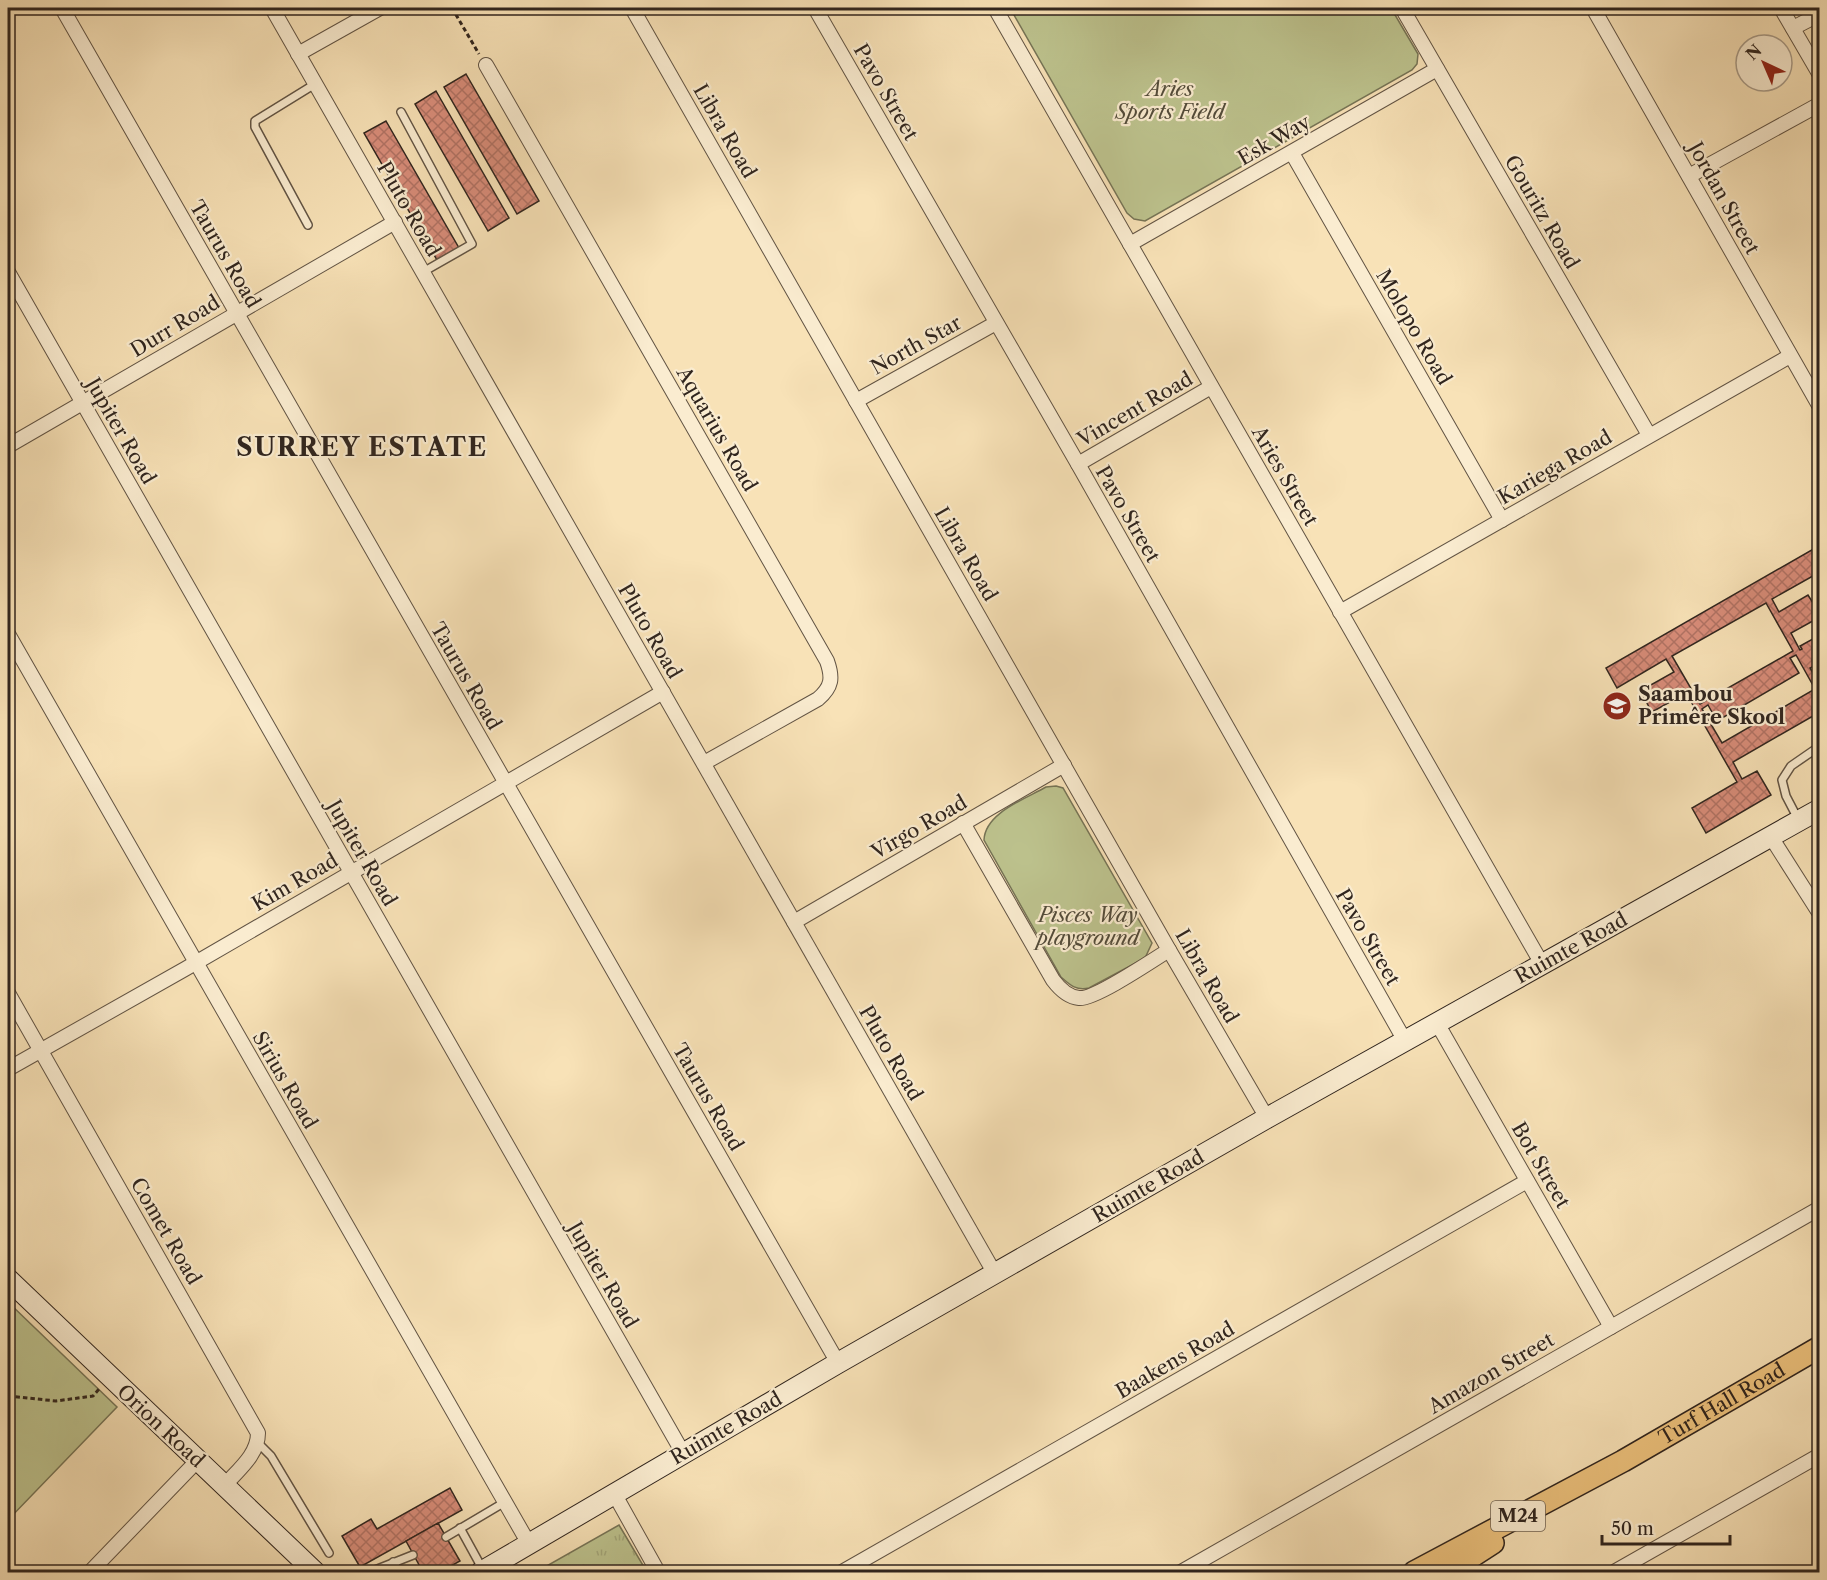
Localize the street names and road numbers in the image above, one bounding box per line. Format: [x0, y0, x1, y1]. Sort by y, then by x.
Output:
street label: Pavo Street [849, 39, 923, 145]
street label: Libra Road [688, 80, 762, 182]
street label: Esk Way [1234, 109, 1315, 170]
street label: Jordan Street [1682, 135, 1765, 258]
street label: Gouritz Road [1500, 151, 1584, 273]
street label: Pluto Road [372, 157, 446, 261]
street label: Taurus Road [185, 196, 265, 312]
street label: Molopo Road [1371, 265, 1457, 389]
street label: Durr Road [126, 290, 224, 362]
street label: North Star [867, 310, 966, 380]
street label: Aquarius Road [671, 362, 762, 496]
street label: Vincent Road [1072, 366, 1197, 452]
street label: Jupiter Road [79, 371, 161, 488]
street label: Aries Street [1246, 421, 1323, 530]
street label: Kariega Road [1494, 425, 1616, 509]
street label: Pavo Street [1091, 461, 1165, 567]
street label: Libra Road [929, 503, 1003, 605]
street label: Pluto Road [613, 579, 687, 683]
street label: Taurus Road [426, 618, 506, 734]
street label: Virgo Road [866, 790, 971, 864]
street label: Jupiter Road [320, 793, 402, 910]
street label: Kim Road [248, 848, 342, 916]
street label: Pavo Street [1331, 884, 1405, 990]
street label: Ruimte Road [1511, 907, 1631, 989]
street label: Libra Road [1170, 925, 1244, 1027]
street label: Pluto Road [854, 1001, 928, 1105]
street label: Sirius Road [248, 1027, 322, 1133]
street label: Taurus Road [668, 1039, 748, 1155]
street label: Bot Street [1507, 1118, 1575, 1212]
street label: Ruimte Road [1088, 1144, 1208, 1228]
street label: Comet Road [126, 1173, 206, 1289]
street label: Jupiter Road [561, 1215, 643, 1332]
street label: Baakens Road [1111, 1316, 1239, 1404]
street label: Amazon Street [1423, 1327, 1558, 1419]
street label: Turf Hall Road [1655, 1358, 1789, 1450]
street label: Orion Road [112, 1379, 210, 1473]
street label: Ruimte Road [666, 1386, 786, 1470]
road number: M24 [1491, 1501, 1545, 1531]

